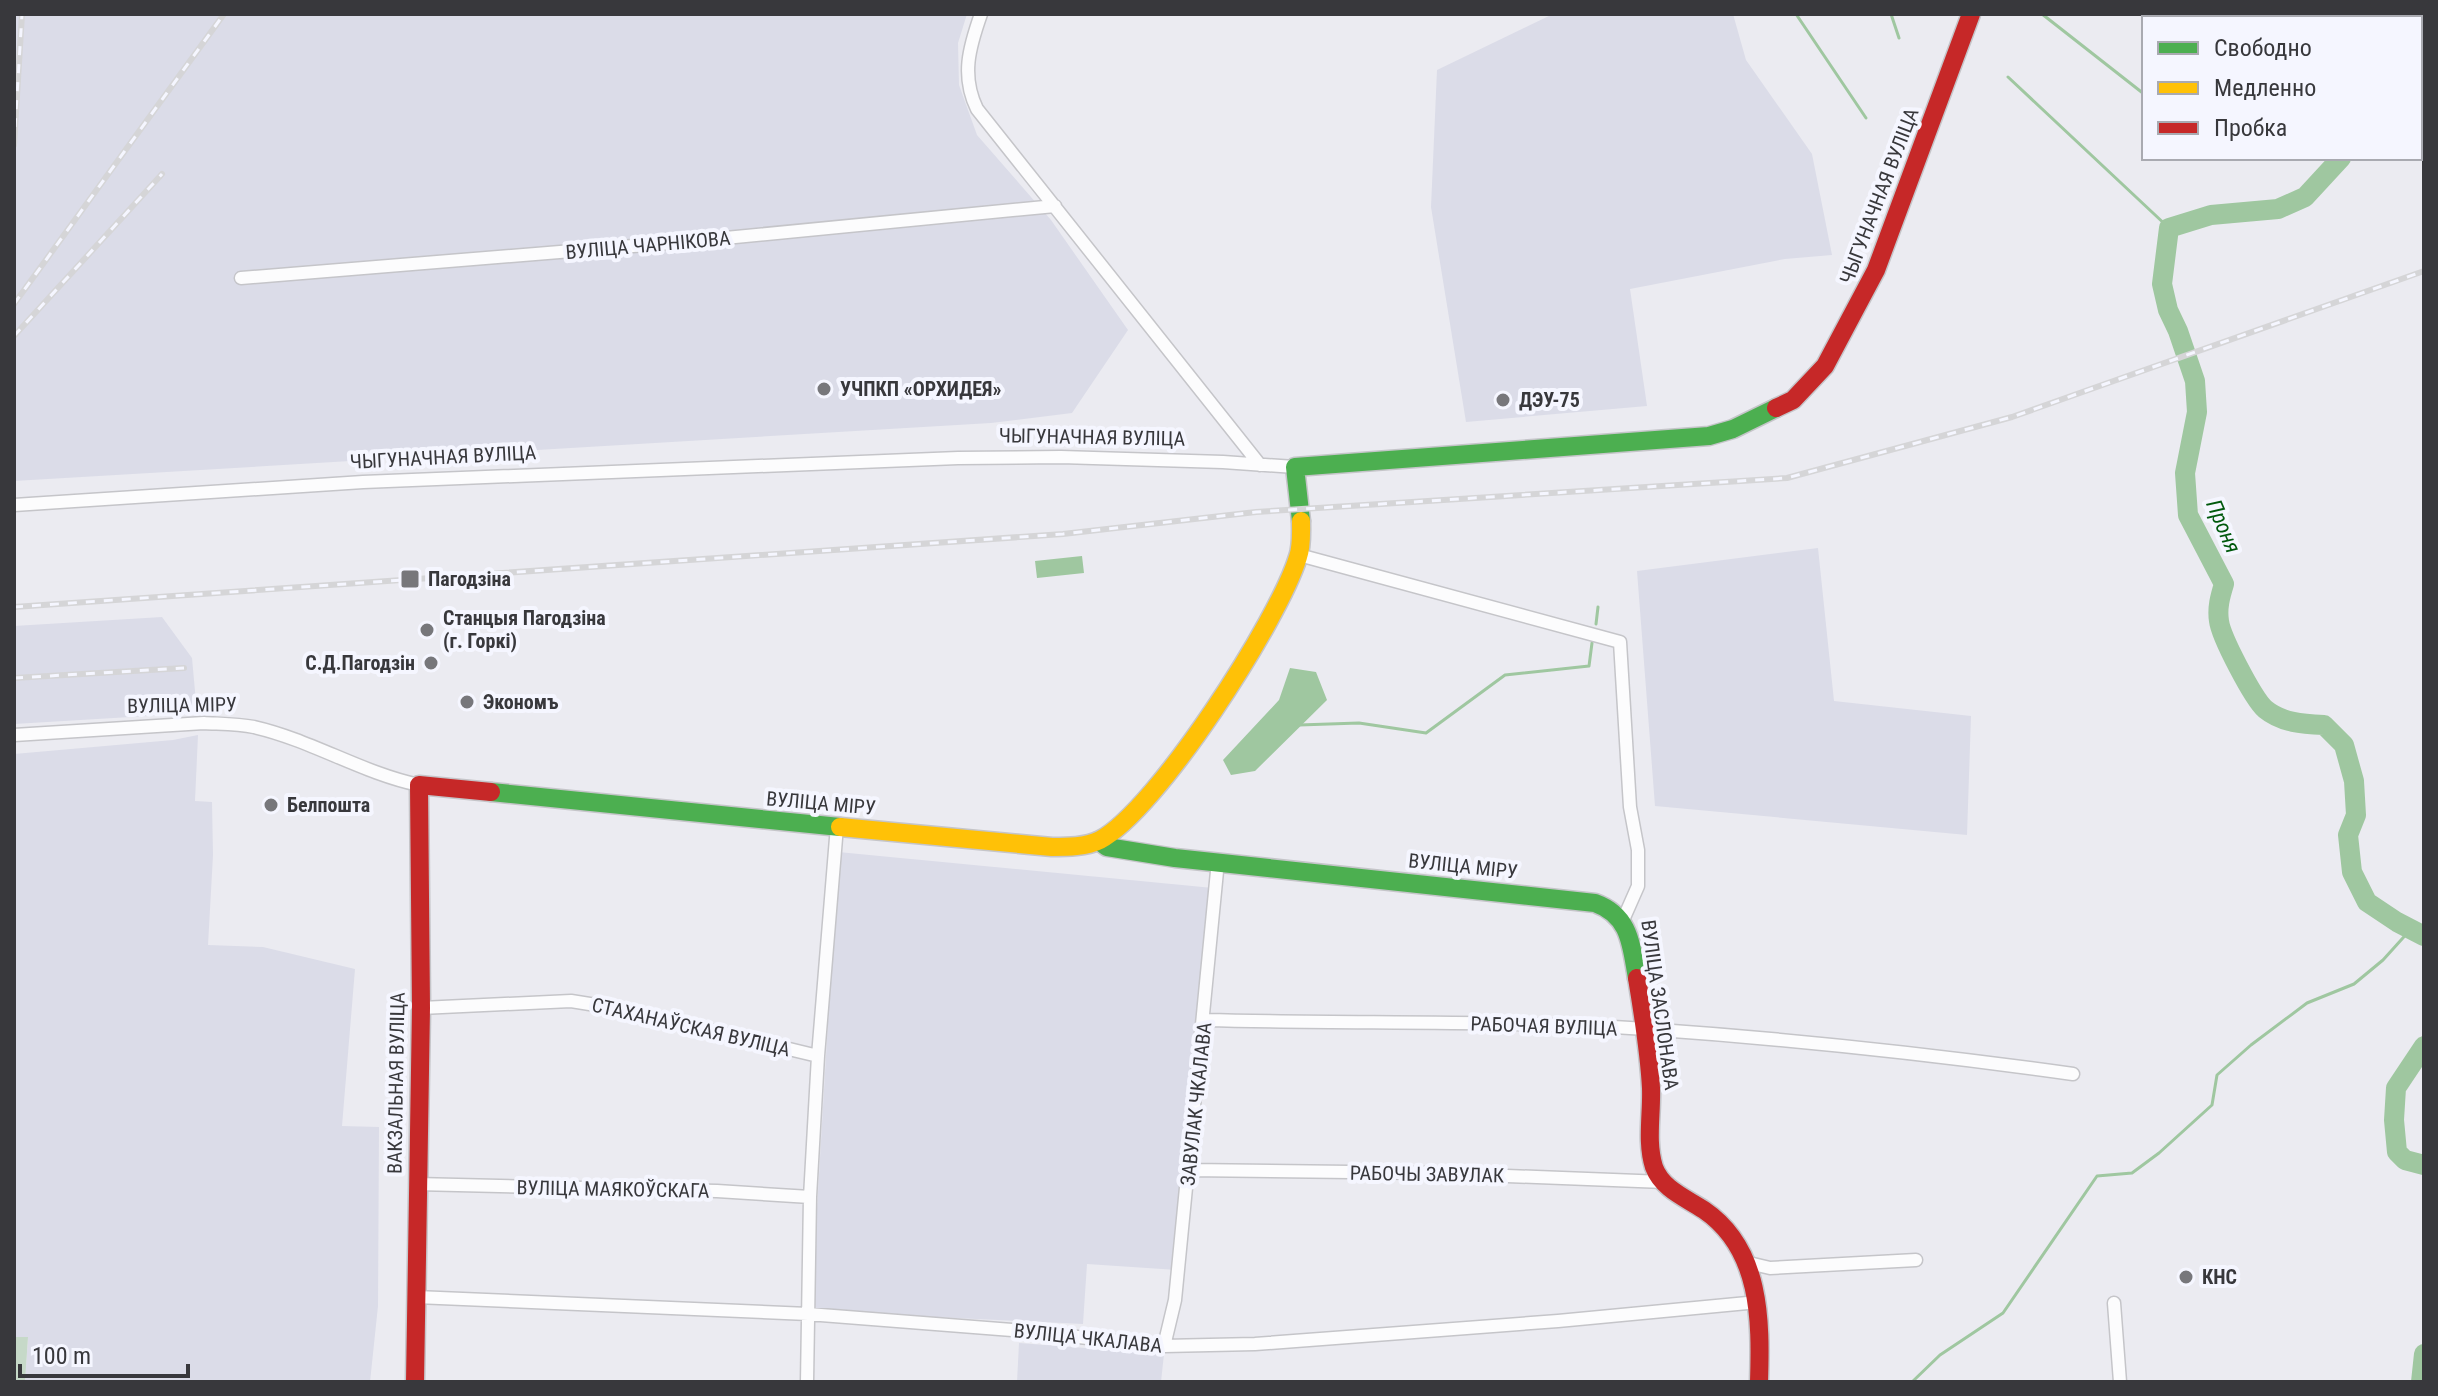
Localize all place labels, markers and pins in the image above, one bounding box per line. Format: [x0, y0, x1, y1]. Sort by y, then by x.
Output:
place label: УЧПКП «ОРХИДЕЯ» [840, 377, 1002, 401]
marker: УЧПКП «ОРХИДЕЯ» [815, 380, 833, 398]
place label: ДЭУ-75 [1519, 388, 1580, 412]
marker: ДЭУ-75 [1494, 391, 1512, 409]
place label: Пагодзіна [428, 567, 511, 591]
marker: Пагодзіна [399, 568, 421, 590]
place label: Станцыя Пагодзіна (г. Горкі) [443, 606, 606, 653]
marker: Станцыя Пагодзіна (г. Горкі) [418, 621, 436, 639]
place label: С.Д.Пагодзін [305, 651, 415, 675]
marker: С.Д.Пагодзін [422, 654, 440, 672]
place label: Экономъ [483, 690, 559, 714]
marker: Экономъ [458, 693, 476, 711]
place label: Белпошта [287, 793, 370, 817]
marker: Белпошта [262, 796, 280, 814]
place label: КНС [2202, 1265, 2237, 1289]
marker: КНС [2177, 1268, 2195, 1286]

